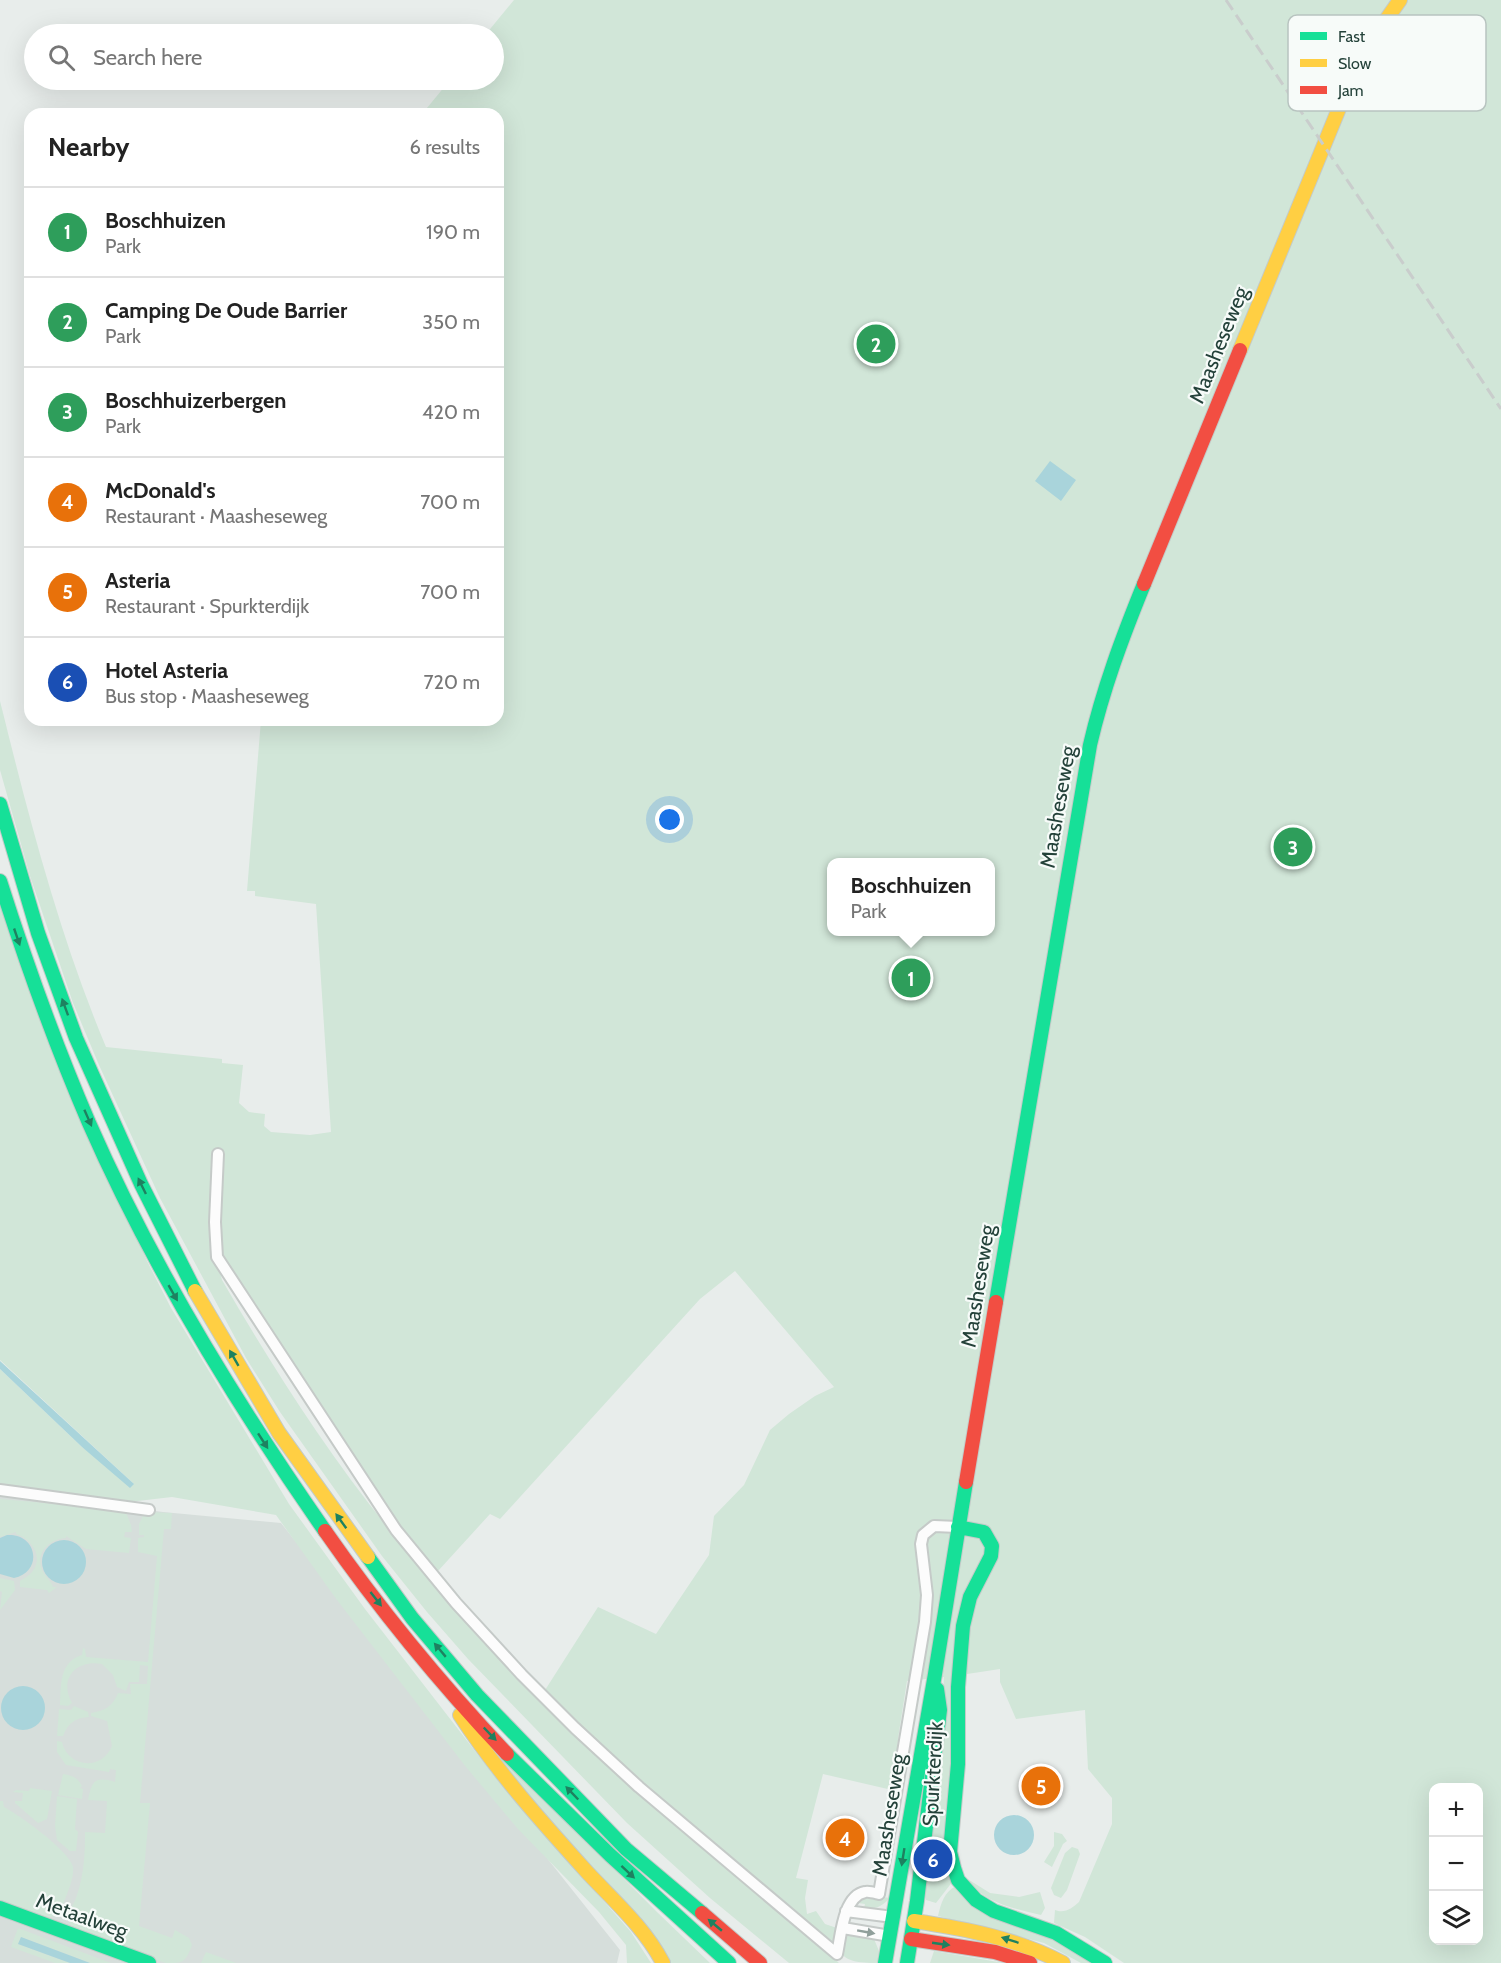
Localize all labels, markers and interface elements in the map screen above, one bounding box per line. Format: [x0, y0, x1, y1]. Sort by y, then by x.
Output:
legend [1288, 15, 1486, 111]
search box [24, 24, 504, 90]
text: Fast [1338, 27, 1366, 46]
icon: search [45, 41, 78, 74]
text: Search here [93, 44, 202, 71]
text: Slow [1338, 54, 1372, 73]
text: Jam [1337, 81, 1364, 100]
text: Nearby [48, 131, 129, 163]
text: 6 results [409, 135, 480, 159]
text: Boschhuizen [105, 207, 226, 234]
text: 1 [64, 220, 71, 244]
text: 190 m [426, 220, 480, 244]
text: Park [105, 234, 141, 258]
street label: Maasheseweg [1184, 282, 1253, 407]
text: Camping De Oude Barrier [105, 297, 347, 324]
text: 2 [62, 310, 73, 334]
text: 350 m [422, 310, 480, 334]
pin: 2 [856, 322, 896, 366]
text: Park [105, 324, 141, 348]
text: Boschhuizerbergen [105, 387, 287, 414]
text: 3 [62, 400, 73, 424]
text: 420 m [422, 400, 480, 424]
text: Park [105, 414, 141, 438]
text: McDonald's [105, 477, 216, 504]
text: 4 [61, 490, 74, 514]
text: 700 m [420, 490, 480, 514]
text: Restaurant · Maasheseweg [105, 504, 327, 528]
text: Asteria [105, 567, 170, 594]
text: 5 [62, 580, 73, 604]
text: 700 m [420, 580, 480, 604]
text: Restaurant · Spurkterdijk [105, 594, 309, 618]
text: Hotel Asteria [105, 657, 228, 684]
text: 6 [62, 670, 73, 694]
text: 720 m [423, 670, 480, 694]
text: Bus stop · Maasheseweg [105, 684, 309, 708]
street label: Maasheseweg [1034, 743, 1081, 870]
your location [655, 805, 684, 834]
pin: 3 [1274, 824, 1312, 870]
popup [827, 858, 995, 936]
text: Boschhuizen [851, 872, 971, 899]
text: Park [851, 899, 887, 923]
one-way arrow [12, 928, 22, 946]
pin: 1 [892, 956, 930, 1000]
one-way arrow [59, 998, 69, 1016]
one-way arrow [83, 1110, 92, 1127]
one-way arrow [138, 1178, 147, 1195]
street label: Maasheseweg [955, 1222, 1000, 1349]
one-way arrow [168, 1285, 178, 1302]
one-way arrow [228, 1350, 239, 1366]
one-way arrow [257, 1432, 268, 1449]
one-way arrow [335, 1514, 347, 1530]
one-way arrow [369, 1591, 382, 1607]
one-way arrow [433, 1642, 446, 1658]
street label: Spurkterdijk [917, 1720, 949, 1827]
one-way arrow [483, 1727, 497, 1742]
street label: Maasheseweg [866, 1751, 911, 1878]
pin: 5 [1022, 1764, 1060, 1808]
map controls [1429, 1783, 1483, 1945]
button: + [1429, 1783, 1483, 1837]
one-way arrow [565, 1787, 579, 1801]
pin: 4 [826, 1816, 864, 1860]
pin: 6 [914, 1836, 952, 1882]
button: − [1429, 1837, 1483, 1891]
one-way arrow [899, 1847, 908, 1866]
one-way arrow [620, 1865, 635, 1879]
street label: Metaalweg [33, 1887, 132, 1944]
button: layers [1429, 1891, 1483, 1945]
one-way arrow [708, 1919, 723, 1932]
one-way arrow [857, 1928, 876, 1937]
one-way arrow [1001, 1934, 1019, 1944]
one-way arrow [932, 1939, 951, 1948]

